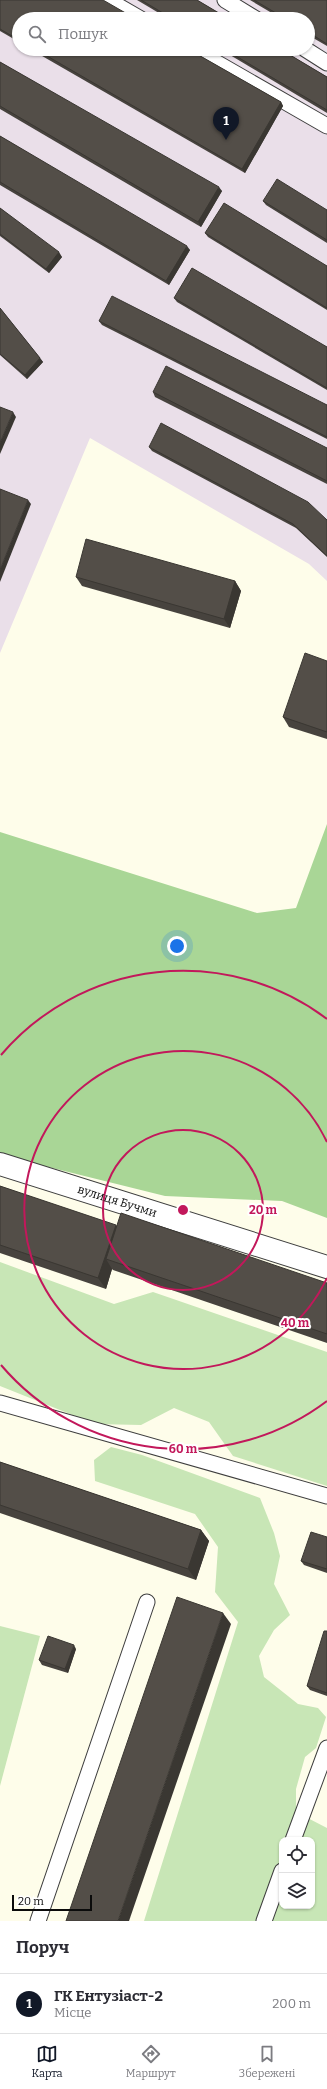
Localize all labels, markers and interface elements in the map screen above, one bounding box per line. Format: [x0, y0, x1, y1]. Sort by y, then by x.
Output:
search box [12, 12, 315, 56]
icon: search [26, 23, 48, 45]
text: Пошук [58, 25, 108, 43]
pin: 1 [213, 107, 239, 140]
your location [167, 936, 187, 956]
street label: вулиця Бучми [76, 1182, 159, 1220]
centre of rings [176, 1203, 190, 1217]
text: 20 m [249, 1203, 278, 1217]
text: 40 m [281, 1316, 310, 1330]
text: 60 m [169, 1442, 198, 1456]
map controls [279, 1837, 315, 1909]
button: locate [279, 1837, 315, 1873]
button: layers [279, 1873, 315, 1909]
scale bar [12, 1893, 92, 1912]
text: 20 m [18, 1895, 44, 1908]
text: Поруч [16, 1937, 69, 1958]
text: ГК Ентузіаст-2 [54, 1987, 163, 2005]
text: 1 [26, 1996, 32, 2011]
text: 200 m [272, 1996, 311, 2011]
text: Місце [54, 2005, 91, 2020]
tab: Карта [32, 2043, 63, 2080]
tab: Маршрут [126, 2043, 176, 2080]
tab: Збережені [239, 2043, 295, 2080]

